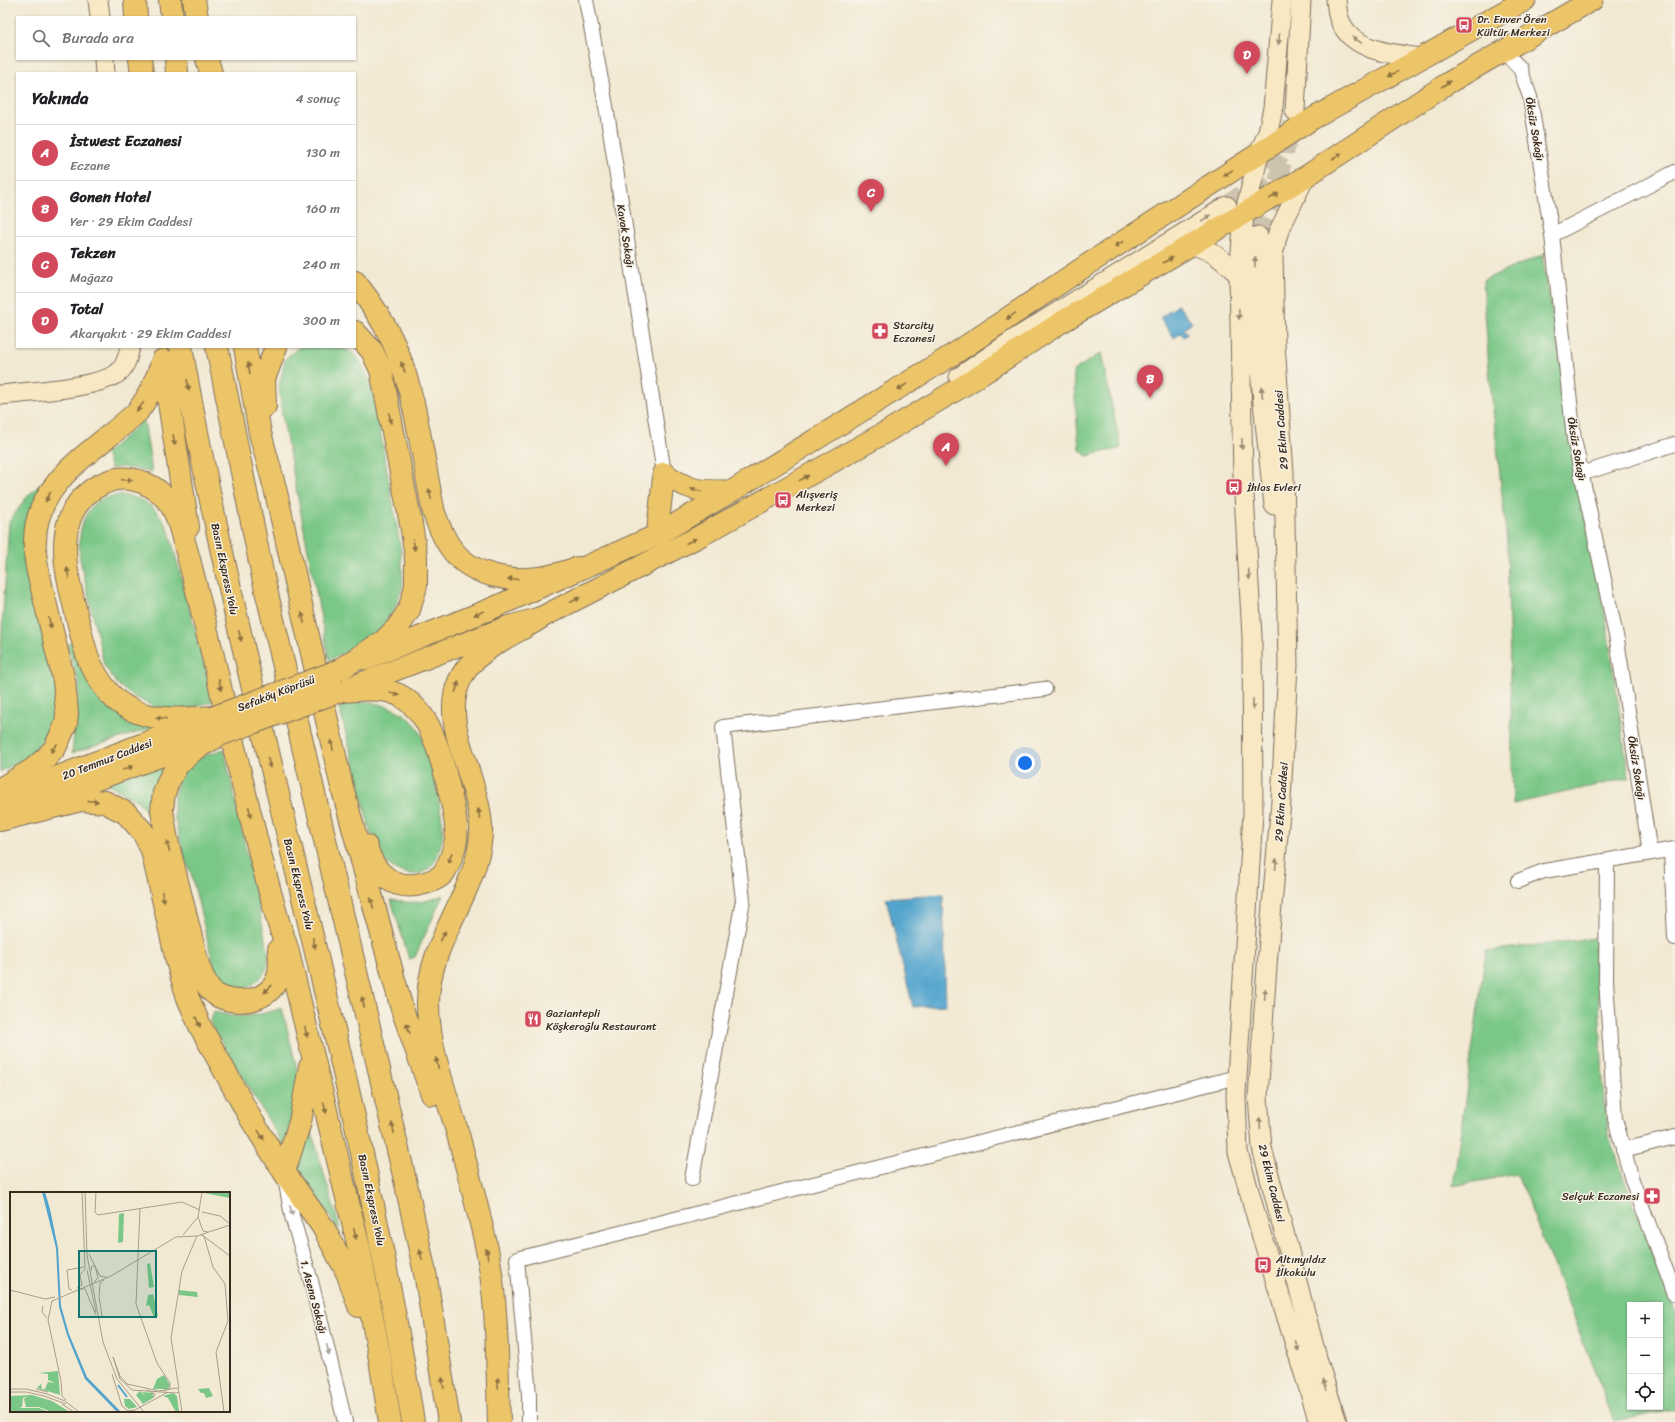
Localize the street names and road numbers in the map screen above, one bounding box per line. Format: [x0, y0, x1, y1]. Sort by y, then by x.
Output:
street label: Öksüz Sokağı [1520, 96, 1549, 162]
street label: Kavak Sokağı [611, 203, 640, 269]
street label: 29 Ekim Caddesi [1269, 389, 1294, 470]
street label: Öksüz Sokağı [1562, 416, 1591, 482]
street label: Basın Ekspress Yolu [205, 521, 244, 617]
street label: Sefaköy Köprüsü [235, 670, 319, 717]
street label: 20 Temmuz Caddesi [59, 733, 156, 785]
street label: Öksüz Sokağı [1622, 735, 1651, 801]
street label: 29 Ekim Caddesi [1269, 761, 1294, 842]
street label: Basın Ekspress Yolu [278, 836, 319, 932]
street label: 29 Ekim Caddesi [1253, 1142, 1291, 1225]
street label: Basın Ekspress Yolu [352, 1152, 391, 1248]
street label: 1. Asena Sokağı [295, 1258, 332, 1336]

